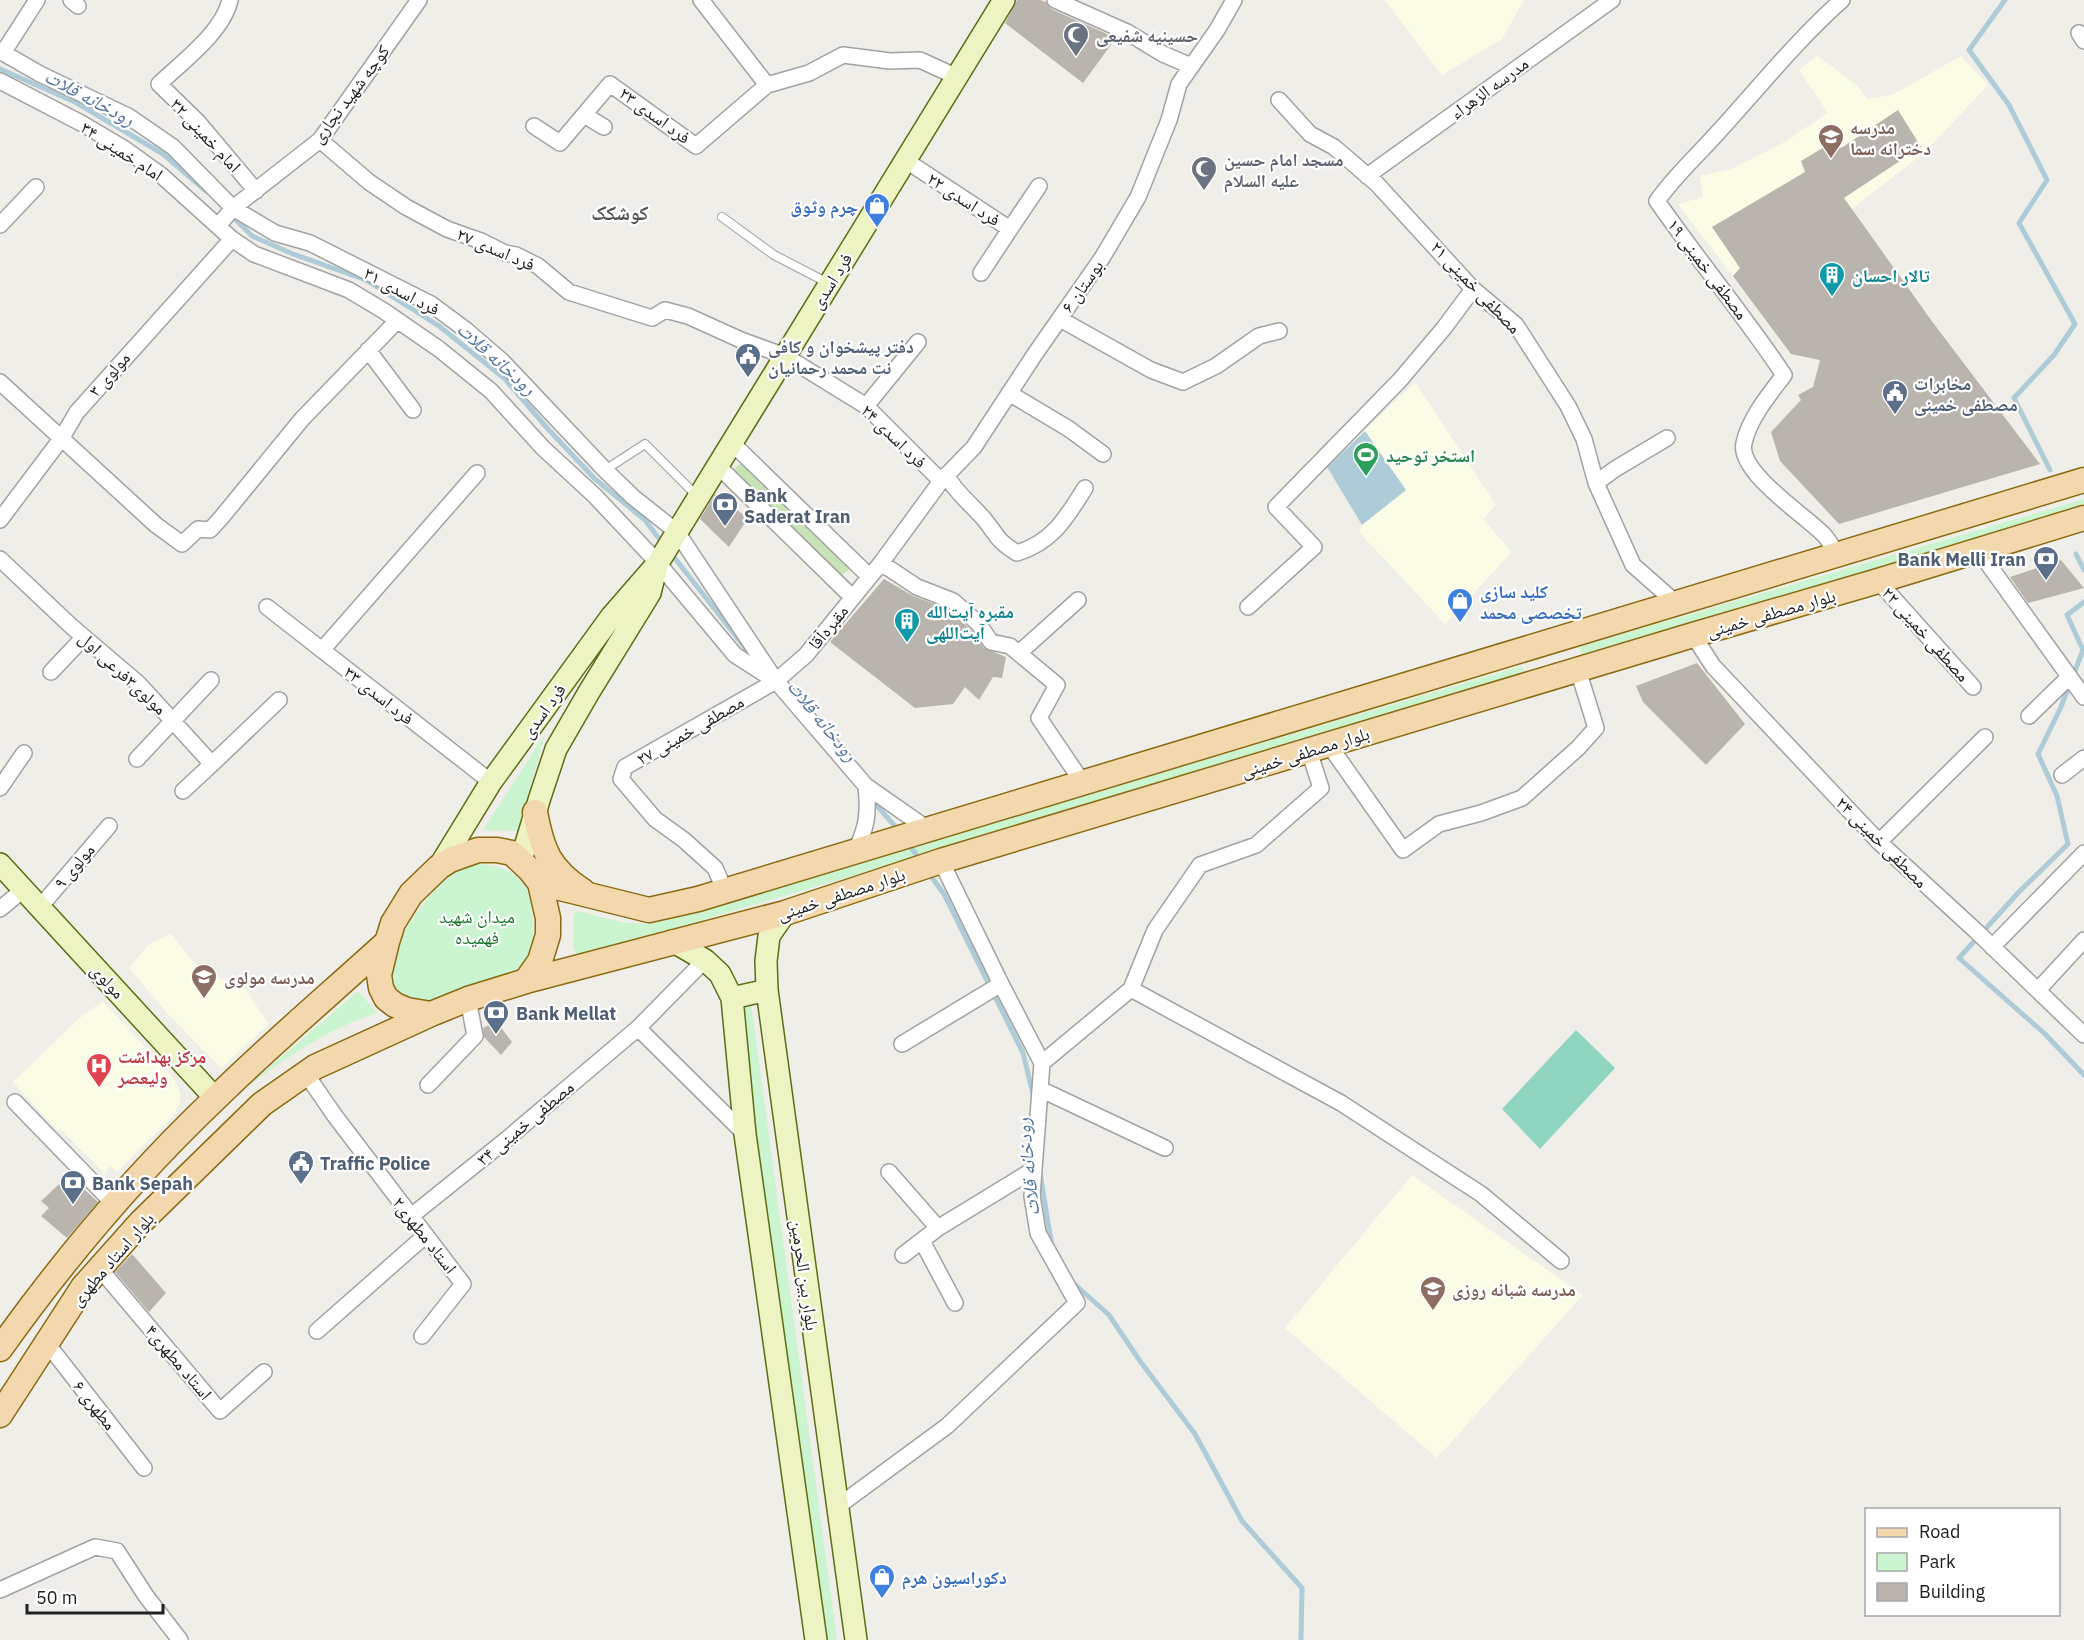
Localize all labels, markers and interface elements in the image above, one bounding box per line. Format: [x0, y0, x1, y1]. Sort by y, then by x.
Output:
mosque icon: حسینیه شفیعی [1061, 20, 1091, 58]
place label: حسینیه شفیعی [1096, 24, 1198, 47]
street label: کوچه شهید ‌نجاری [306, 40, 395, 148]
street label: مدرسه الزهراء [1445, 52, 1533, 124]
water label: رودخانه قلات [40, 62, 140, 132]
street label: فرد اسدی ۲۳ [615, 81, 695, 149]
street label: امام خمینی ۳۲ [165, 93, 246, 178]
street label: امام خمینی ۳۴ [76, 116, 167, 187]
place label: مدرسه دخترانه سما [1850, 116, 1931, 160]
school or university icon: مدرسه دخترانه سما [1816, 122, 1846, 160]
place label: مسجد امام حسین علیه السلام [1224, 148, 1343, 193]
mosque icon: مسجد امام حسین علیه السلام [1189, 154, 1219, 192]
street label: فرد اسدی ۲۲ [923, 167, 1005, 231]
shop icon: چرم وثوق [862, 191, 892, 229]
place label: چرم وثوق [790, 195, 858, 219]
district label: کوشکک [591, 199, 649, 226]
street label: مصطفی خمینی ۱۹ [1663, 214, 1753, 324]
street label: فرد اسدی ۲۷ [453, 222, 539, 276]
street label: مصطفی خمینی ۲۱ [1426, 236, 1526, 338]
street label: فرد اسدی [805, 248, 857, 314]
street label: بوستان ۶ [1056, 255, 1108, 317]
building icon: تالار احسان [1817, 260, 1847, 298]
street label: فرد اسدی ۳۱ [360, 261, 444, 321]
place label: تالار احسان [1852, 264, 1930, 287]
water label: رودخانه قلات [451, 315, 543, 401]
place label: دفتر پیشخوان و کافی نت محمد رحمانیان [768, 335, 914, 379]
public building icon: دفتر پیشخوان و کافی نت محمد رحمانیان [733, 341, 763, 379]
street label: مولوی ۳ [83, 347, 135, 401]
place label: مخابرات مصطفی خمینی [1914, 372, 2018, 416]
public building icon: مخابرات مصطفی خمینی [1880, 378, 1910, 416]
street label: فرد اسدی ۲۴ [856, 399, 932, 473]
sports icon: استخر توحید [1351, 440, 1381, 478]
place label: استخر توحید [1386, 444, 1475, 467]
place label: Bank Saderat Iran [744, 484, 851, 528]
bank icon: Bank Saderat Iran [710, 490, 740, 528]
bank icon: Bank Melli Iran [2031, 544, 2061, 582]
place label: Bank Melli Iran [1898, 548, 2026, 571]
place label: کلید سازی تخصصی محمد [1480, 580, 1582, 624]
street label: مصطفی خمینی ۲۲ [1877, 582, 1975, 686]
street label: بلوار مصطفی خمینی [1704, 584, 1838, 642]
shop icon: کلید سازی تخصصی محمد [1445, 586, 1475, 624]
street label: مقبره‌آقا [803, 600, 853, 654]
place label: مقبره آیت‌الله آیت‌اللهی [926, 600, 1014, 644]
building icon: مقبره آیت‌الله آیت‌اللهی [892, 606, 922, 644]
street label: مولوی۳فرعی اول [74, 626, 172, 720]
street label: فرد اسدی ۳۳ [339, 660, 419, 730]
water label: رودخانه قلات [782, 673, 865, 767]
street label: فرد اسدی [515, 679, 571, 743]
street label: مصطفی خمینی ۲۷ [632, 690, 748, 770]
street label: بلوار مصطفی خمینی [1238, 721, 1372, 782]
street label: مصطفی خمینی ۲۴ [1831, 791, 1933, 893]
street label: مولوی ۹ [48, 839, 100, 893]
street label: بلوار مصطفی خمینی [774, 862, 908, 926]
park label: میدان شهید فهمیده [439, 905, 515, 949]
street label: مولوی [86, 959, 130, 1003]
school or university icon: مدرسه مولوی [189, 962, 219, 1000]
place label: مدرسه مولوی [224, 966, 315, 989]
bank icon: Bank Mellat [481, 998, 511, 1036]
place label: Bank Mellat [516, 1002, 616, 1025]
place label: مرکز بهداشت ولیعصر [117, 1045, 206, 1089]
hospital icon: مرکز بهداشت ولیعصر [84, 1051, 114, 1089]
street label: مصطفی خمینی ۳۴ [471, 1075, 579, 1171]
water label: رودخانه قلات [1008, 1116, 1046, 1217]
public building icon: Traffic Police [286, 1148, 316, 1186]
place label: Traffic Police [320, 1152, 430, 1175]
bank icon: Bank Sepah [58, 1168, 88, 1206]
place label: Bank Sepah [92, 1172, 193, 1195]
street label: استاد مطهری۲ [388, 1192, 462, 1278]
street label: بلوار استاد مطهری [65, 1207, 159, 1311]
street label: بلوار بین الحرمین [786, 1218, 824, 1332]
school or university icon: مدرسه شبانه روزی [1418, 1274, 1448, 1312]
place label: مدرسه شبانه روزی [1452, 1278, 1576, 1301]
street label: استاد مطهری۴ [141, 1319, 217, 1405]
street label: مطهری ۶ [68, 1375, 122, 1435]
legend [1865, 1508, 2060, 1616]
text: Road [1919, 1520, 1960, 1543]
text: Park [1919, 1550, 1956, 1573]
shop icon: دکوراسیون هرم [867, 1562, 897, 1600]
place label: دکوراسیون هرم [902, 1566, 1007, 1590]
scale bar [27, 1577, 164, 1615]
text: Building [1919, 1580, 1986, 1603]
text: 50 m [36, 1586, 78, 1609]

